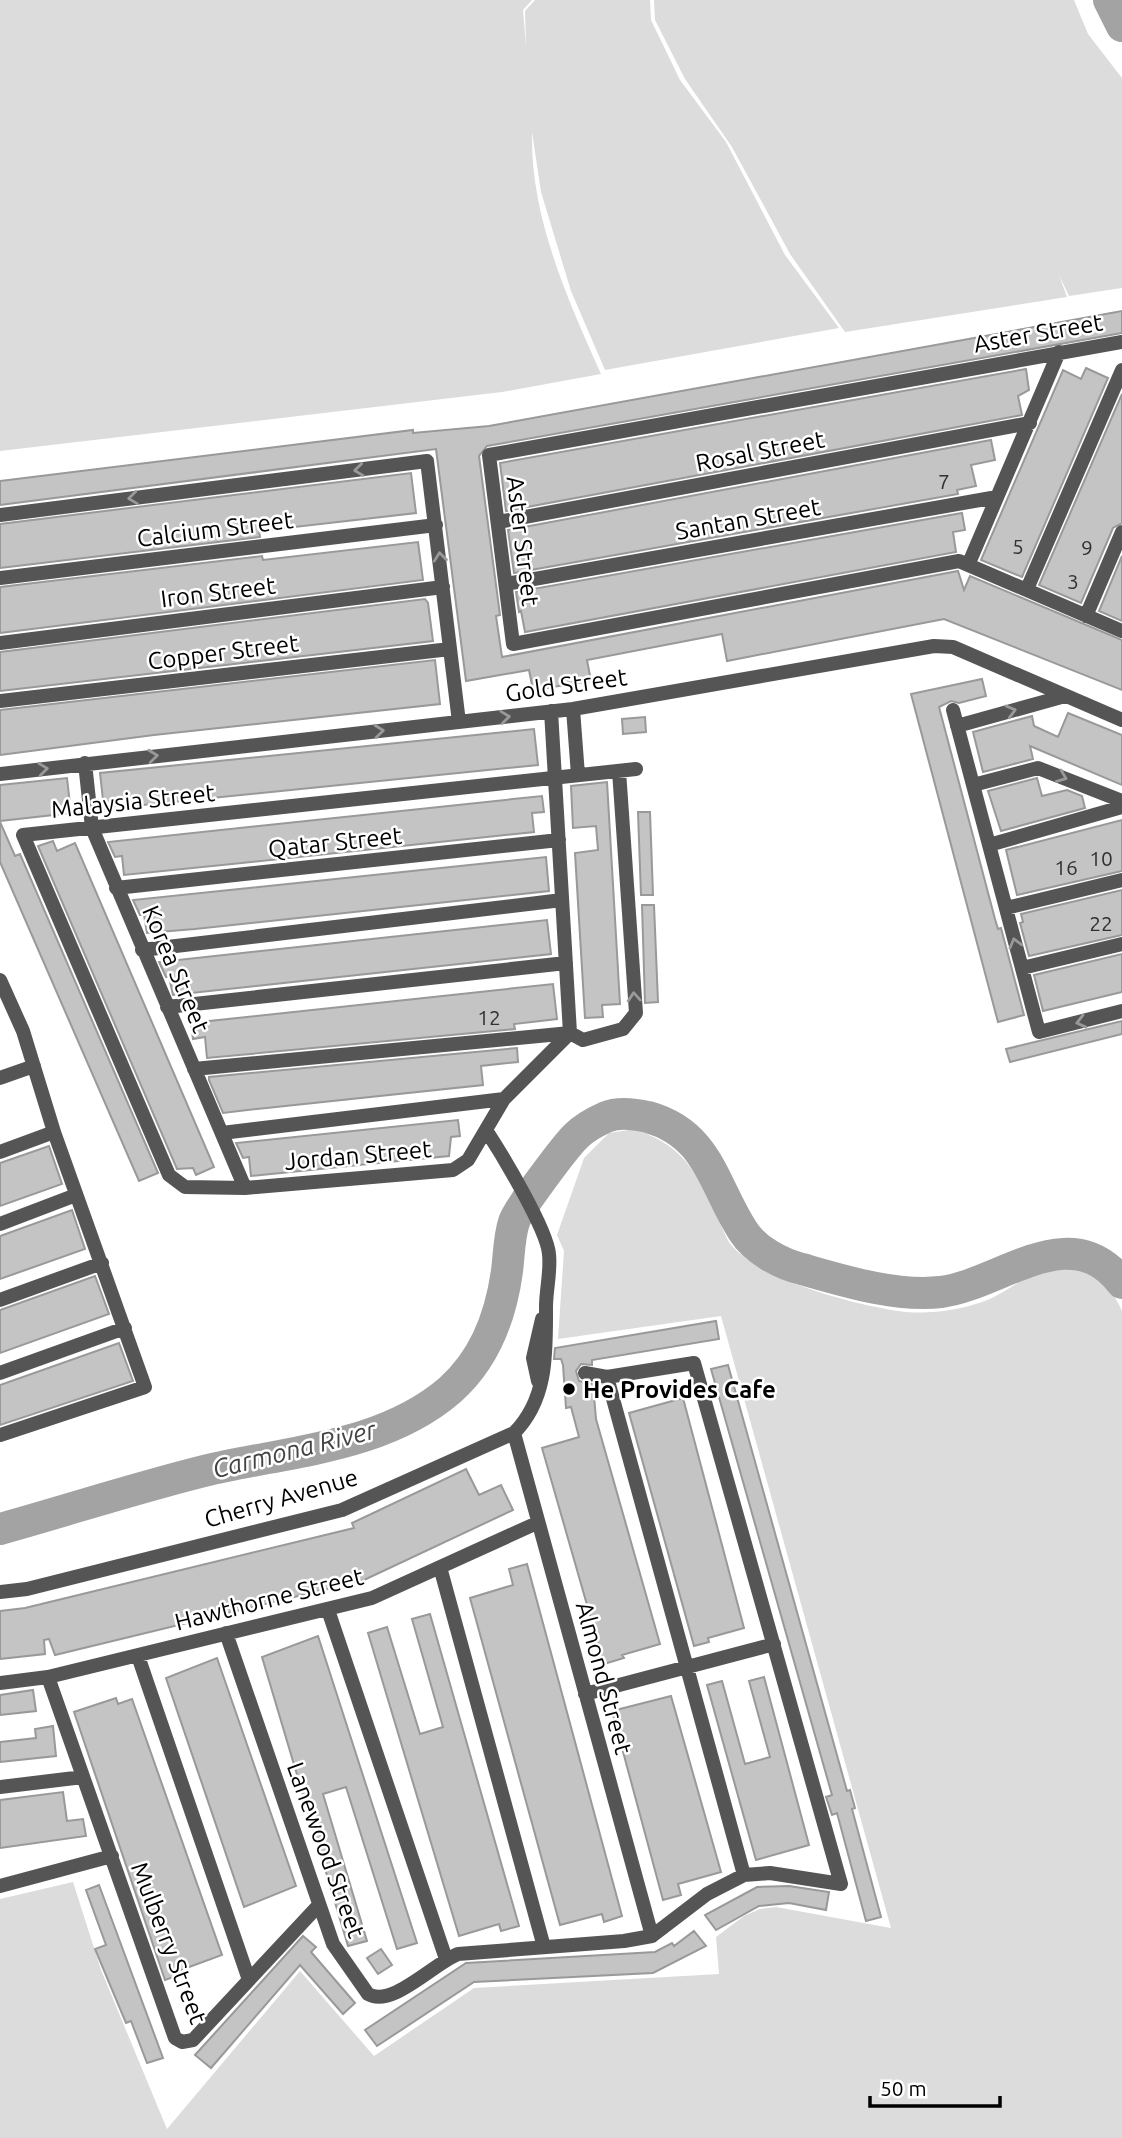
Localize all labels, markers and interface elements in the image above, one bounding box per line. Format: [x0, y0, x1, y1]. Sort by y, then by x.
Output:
street label: Aster Street [971, 308, 1105, 358]
street label: Rosal Street [693, 425, 827, 477]
one-way arrow [353, 462, 365, 477]
house number: 7 [938, 469, 950, 493]
street label: Aster Street [502, 475, 544, 608]
one-way arrow [127, 491, 139, 506]
street label: Santan Street [673, 493, 823, 545]
street label: Calcium Street [135, 506, 295, 552]
house number: 5 [1012, 534, 1024, 558]
house number: 9 [1081, 535, 1093, 559]
one-way arrow [432, 551, 447, 563]
house number: 3 [1067, 569, 1079, 593]
street label: Iron Street [159, 571, 278, 612]
street label: Copper Street [146, 629, 300, 675]
street label: Gold Street [503, 663, 629, 707]
one-way arrow [1005, 705, 1017, 719]
one-way arrow [499, 709, 511, 724]
one-way arrow [373, 723, 385, 738]
one-way arrow [147, 748, 159, 763]
one-way arrow [37, 761, 49, 776]
one-way arrow [1055, 769, 1067, 783]
street label: Malaysia Street [50, 779, 217, 823]
street label: Qatar Street [267, 821, 404, 862]
house number: 10 [1089, 846, 1113, 870]
house number: 16 [1054, 855, 1078, 879]
street label: Korea Street [137, 901, 215, 1037]
house number: 22 [1089, 911, 1113, 935]
one-way arrow [1009, 937, 1023, 949]
one-way arrow [627, 991, 642, 1002]
house number: 12 [477, 1005, 501, 1029]
one-way arrow [1075, 1014, 1087, 1028]
street label: Jordan Street [283, 1135, 433, 1175]
place label: He Provides Cafe [583, 1376, 776, 1403]
marker: He Provides Cafe [561, 1381, 577, 1397]
water label: Carmona River [209, 1414, 380, 1483]
street label: Cherry Avenue [201, 1463, 361, 1533]
street label: Hawthorne Street [172, 1562, 367, 1635]
street label: Almond Street [571, 1599, 637, 1758]
street label: Lanewood Street [282, 1759, 370, 1942]
street label: Mulberry Street [126, 1858, 212, 2028]
scale bar [870, 2064, 1000, 2108]
text: 50 m [880, 2076, 927, 2100]

